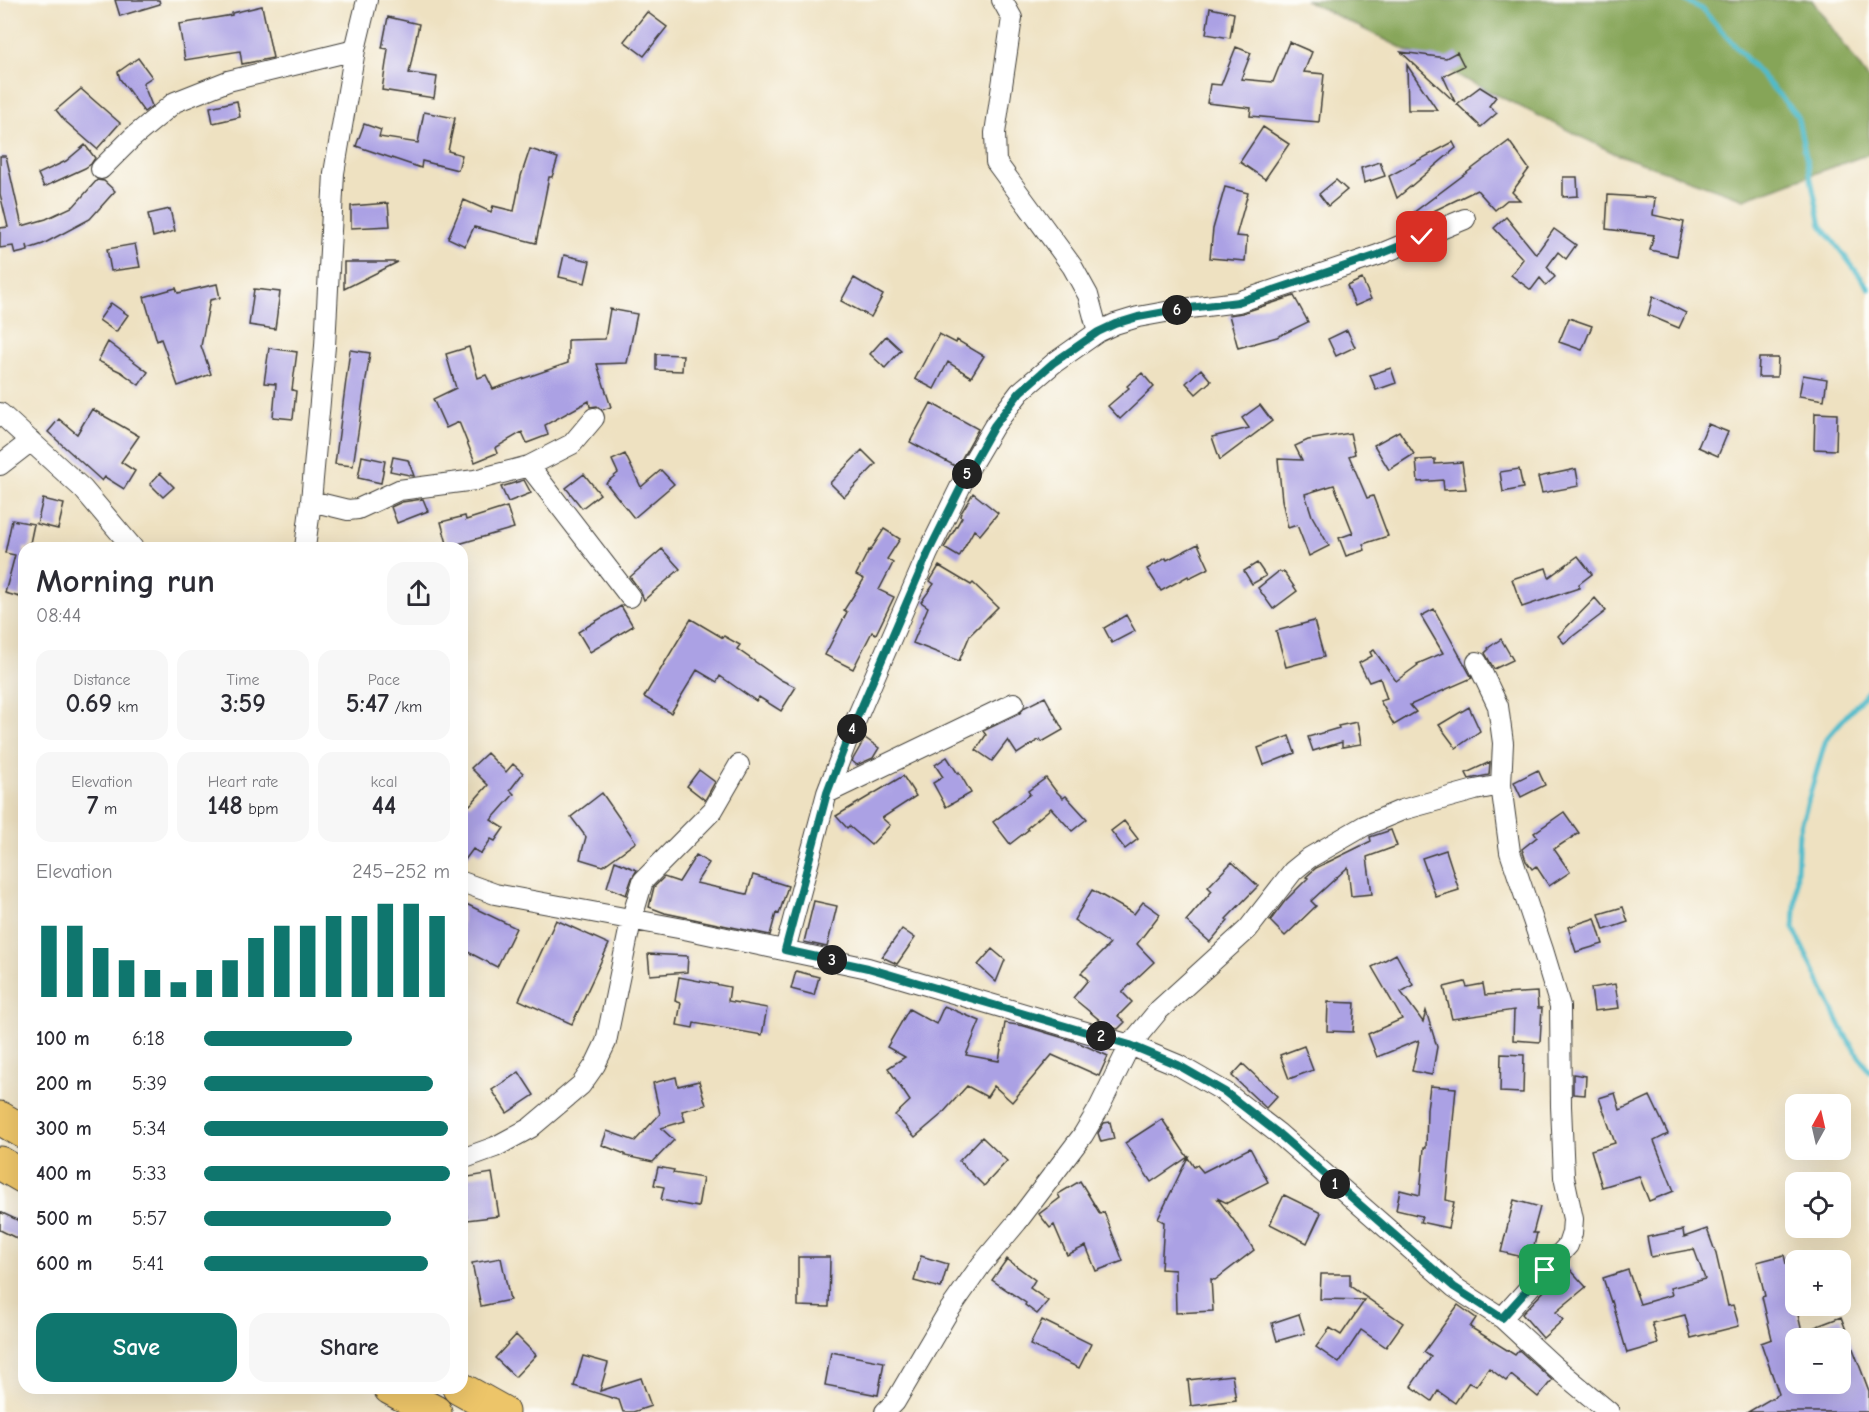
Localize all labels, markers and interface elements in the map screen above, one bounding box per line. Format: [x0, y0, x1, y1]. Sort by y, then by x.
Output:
pin [1396, 211, 1447, 262]
icon: check [1405, 220, 1438, 253]
pin: 6 [1162, 295, 1192, 325]
text: 6 [1173, 301, 1181, 319]
pin: 5 [952, 459, 982, 489]
text: 5 [963, 465, 971, 483]
text: Morning run [36, 562, 215, 600]
button: share [387, 562, 450, 625]
text: 08:44 [36, 604, 81, 627]
text: Distance [73, 671, 131, 689]
text: Time [226, 671, 260, 689]
text: Pace [368, 671, 400, 689]
text: 0.69 [65, 689, 112, 719]
text: 3:59 [220, 689, 266, 719]
text: 5:47 [346, 689, 389, 719]
text: km [112, 698, 139, 716]
text: /km [389, 698, 422, 716]
pin: 4 [837, 714, 867, 744]
text: 4 [848, 720, 856, 738]
text: Elevation [71, 773, 133, 791]
text: Heart rate [208, 773, 278, 791]
text: kcal [371, 773, 397, 791]
text: 7 [87, 791, 99, 821]
text: 148 [207, 791, 243, 821]
text: 44 [372, 791, 396, 821]
text: m [99, 800, 117, 818]
text: bpm [243, 800, 279, 818]
text: Elevation [36, 860, 113, 883]
text: 245–252 m [352, 860, 450, 883]
pin: 3 [817, 945, 847, 975]
text: 3 [828, 951, 836, 969]
pin: 2 [1086, 1021, 1116, 1051]
text: 100 m [36, 1027, 90, 1050]
text: 6:18 [132, 1027, 165, 1050]
text: 2 [1097, 1027, 1105, 1045]
text: 200 m [36, 1072, 92, 1095]
text: 5:39 [132, 1072, 167, 1095]
north arrow [1785, 1094, 1851, 1160]
map controls [1785, 1094, 1851, 1394]
text: 300 m [36, 1117, 92, 1140]
text: 5:34 [132, 1117, 166, 1140]
text: 400 m [36, 1162, 91, 1185]
text: 5:33 [132, 1162, 167, 1185]
pin: 1 [1320, 1169, 1350, 1199]
button: locate [1785, 1172, 1851, 1238]
text: 1 [1332, 1175, 1338, 1193]
text: 500 m [36, 1207, 93, 1230]
text: 5:57 [132, 1207, 167, 1230]
pin [1519, 1244, 1570, 1295]
button: + [1785, 1250, 1851, 1316]
text: 600 m [36, 1252, 92, 1275]
text: 5:41 [132, 1252, 164, 1275]
icon: arrive [1528, 1253, 1561, 1286]
button: Save [36, 1313, 237, 1382]
button: Share [249, 1313, 450, 1382]
button: − [1785, 1328, 1851, 1394]

